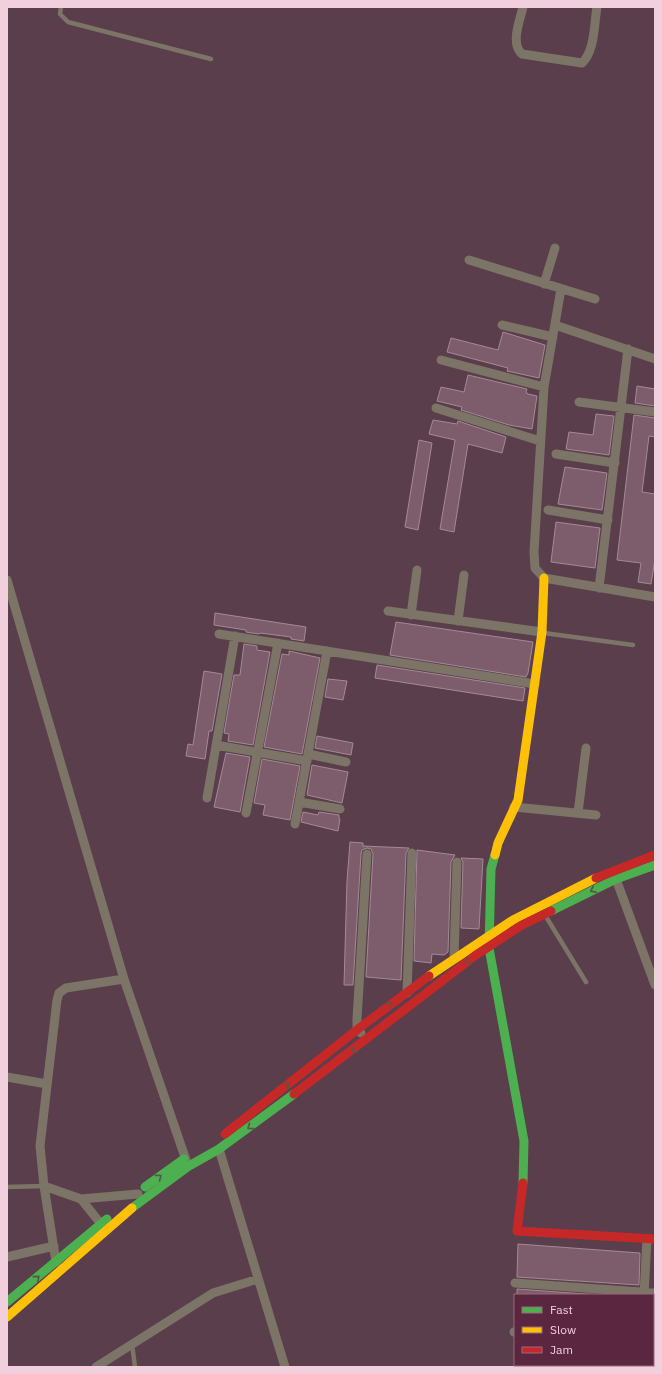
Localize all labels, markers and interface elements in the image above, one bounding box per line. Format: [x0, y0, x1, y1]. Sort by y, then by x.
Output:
one-way arrow [590, 885, 597, 893]
one-way arrow [465, 956, 472, 964]
one-way arrow [385, 1003, 392, 1010]
one-way arrow [352, 1045, 359, 1052]
one-way arrow [282, 1083, 289, 1090]
one-way arrow [247, 1122, 254, 1129]
one-way arrow [154, 1175, 161, 1182]
one-way arrow [33, 1275, 40, 1282]
legend [514, 1294, 654, 1366]
text: Fast [550, 1302, 573, 1317]
text: Slow [550, 1322, 576, 1337]
text: Jam [550, 1342, 573, 1357]

